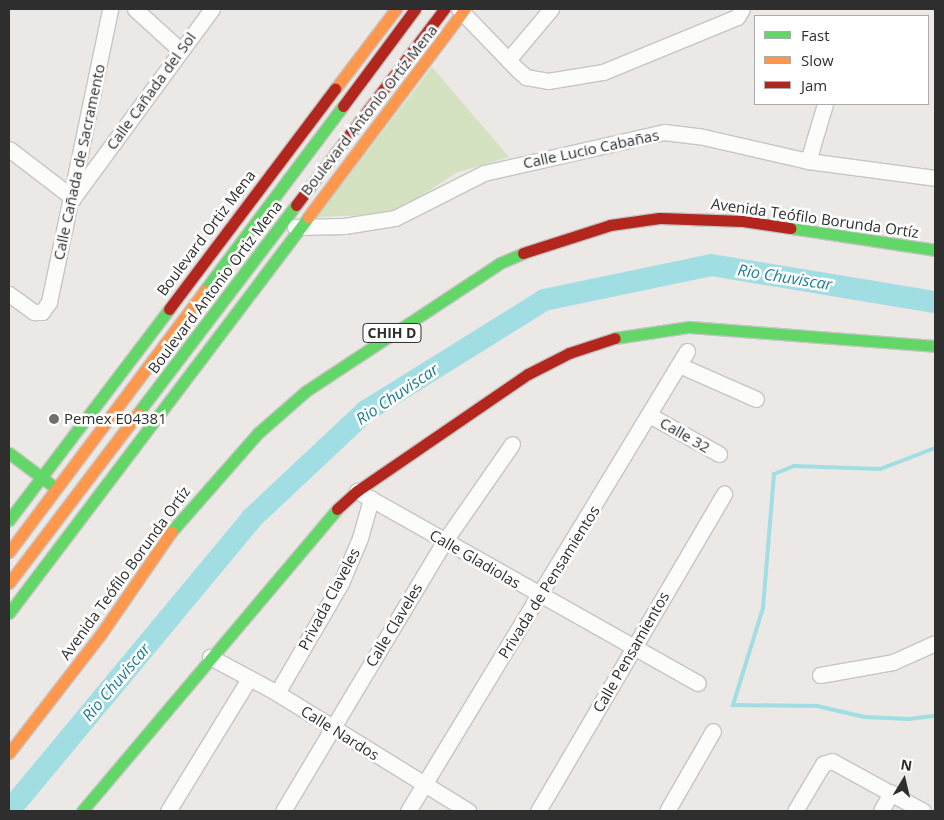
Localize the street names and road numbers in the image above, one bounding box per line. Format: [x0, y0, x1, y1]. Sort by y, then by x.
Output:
street label: Boulevard Antonio Ortíz Mena [297, 21, 441, 199]
street label: Calle Cañada del Sol [102, 29, 200, 153]
street label: Calle Cañada de Sacramento [49, 62, 109, 262]
street label: Calle Lucio Cabañas [521, 126, 661, 172]
street label: Boulevard Ortiz Mena [153, 167, 259, 299]
street label: Avenida Teófilo Borunda Ortíz [710, 194, 920, 242]
street label: Boulevard Antonio Ortiz Mena [144, 197, 286, 377]
road number: CHIH D [362, 322, 422, 344]
street label: Calle 32 [657, 413, 713, 457]
street label: Avenida Teófilo Borunda Ortíz [56, 483, 194, 663]
street label: Privada de Pensamientos [495, 502, 603, 662]
street label: Calle Gladiolas [426, 526, 524, 592]
street label: Privada Claveles [295, 545, 363, 653]
street label: Calle Claveles [362, 580, 426, 670]
street label: Calle Pensamientos [589, 588, 673, 716]
street label: Calle Nardos [298, 702, 382, 764]

